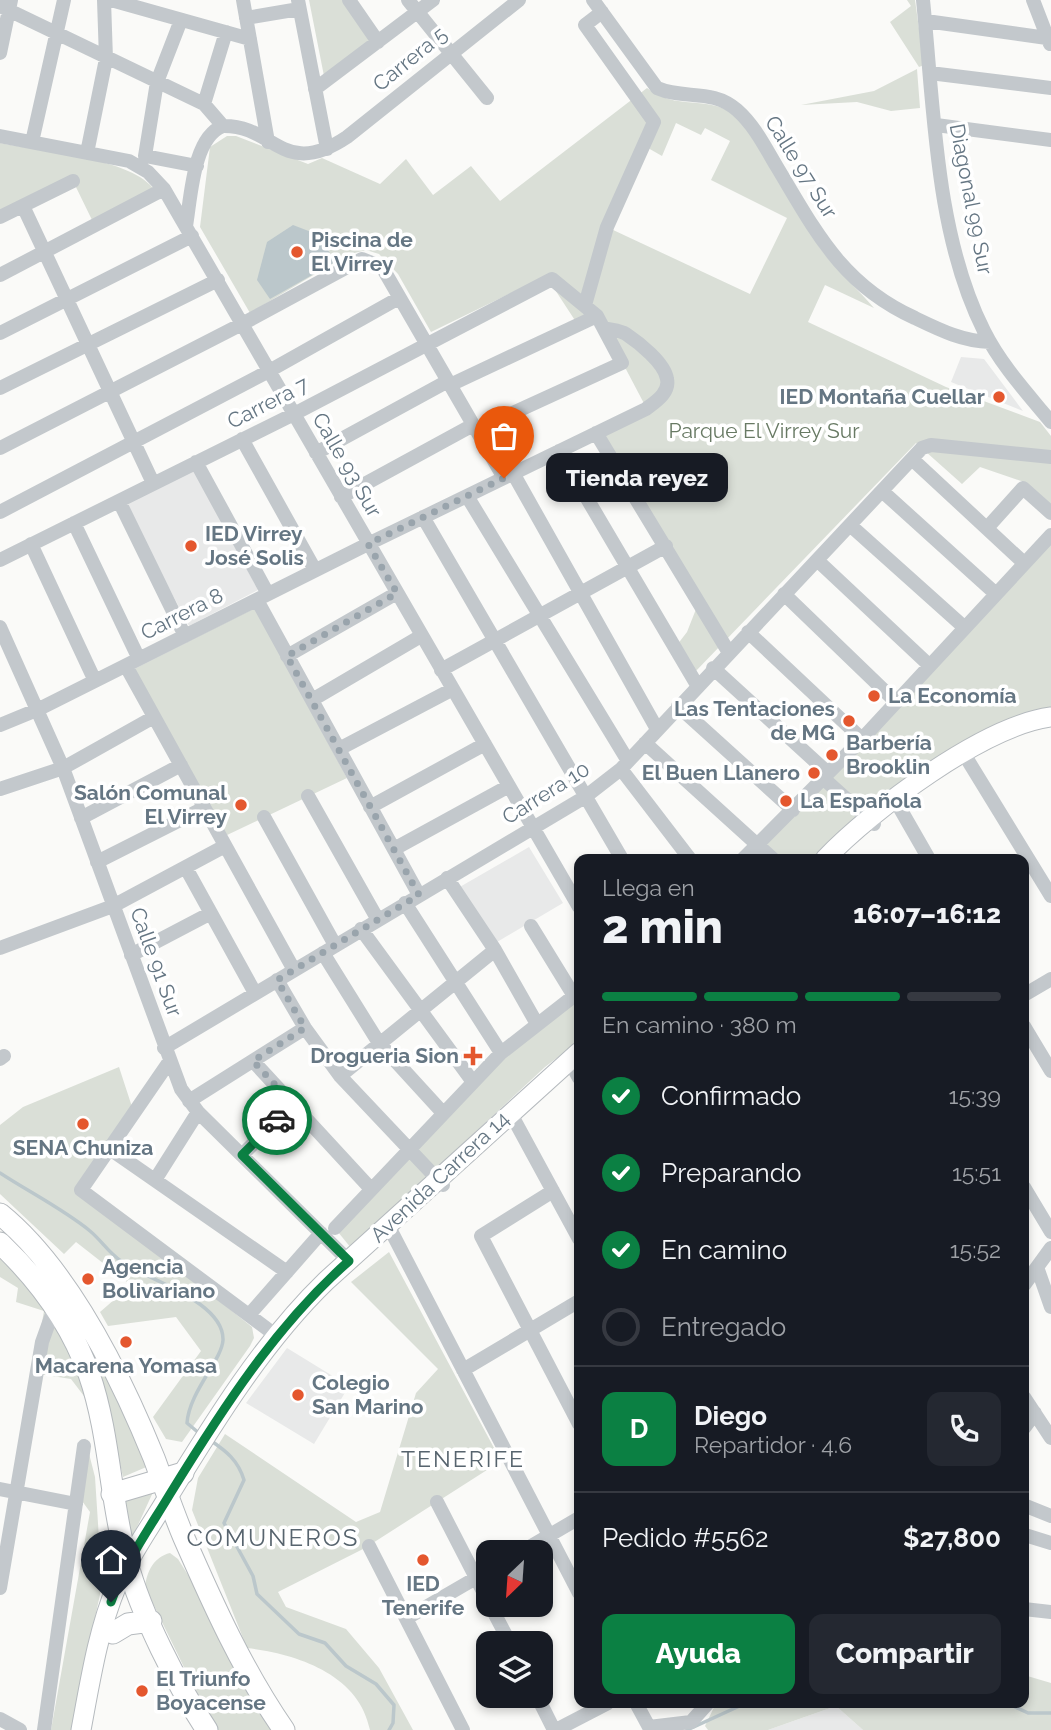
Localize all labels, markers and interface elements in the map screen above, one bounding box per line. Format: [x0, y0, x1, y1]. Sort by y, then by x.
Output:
street label: Carrera 5 [368, 21, 452, 96]
street label: Calle 97 Sur [760, 111, 843, 223]
street label: Diagonal 99 Sur [945, 121, 998, 277]
place label: Piscina de El Virrey [311, 227, 413, 276]
marker: Piscina de El Virrey [289, 244, 305, 260]
street label: Carrera 7 [223, 371, 313, 434]
place label: IED Montaña Cuellar [780, 384, 985, 409]
marker: IED Montaña Cuellar [991, 389, 1007, 405]
pin [474, 406, 534, 478]
street label: Calle 93 Sur [307, 408, 388, 522]
icon: bag [485, 417, 523, 455]
park label: Parque El Virrey Sur [668, 418, 860, 443]
callout: Tienda reyez [546, 454, 728, 503]
text: Tienda reyez [566, 464, 708, 491]
place label: IED Virrey José Solis [205, 521, 304, 570]
marker: IED Virrey José Solis [183, 538, 199, 554]
street label: Carrera 8 [136, 582, 227, 645]
place label: La Economía [888, 683, 1017, 708]
marker: La Economía [866, 688, 882, 704]
place label: Las Tentaciones de MG [674, 696, 835, 745]
marker: Las Tentaciones de MG [841, 713, 857, 729]
place label: Barbería Brooklin [846, 730, 932, 779]
marker: Barbería Brooklin [824, 747, 840, 763]
street label: Carrera 10 [497, 756, 594, 829]
place label: El Buen Llanero [642, 760, 800, 785]
marker: El Buen Llanero [806, 765, 822, 781]
place label: Salón Comunal El Virrey [74, 780, 227, 829]
place label: La Española [800, 788, 922, 813]
marker: La Española [778, 793, 794, 809]
marker: Salón Comunal El Virrey [233, 797, 249, 813]
text: Llega en [602, 874, 695, 901]
text: 16:07–16:12 [853, 899, 1001, 929]
text: 2 min [602, 900, 723, 954]
street label: Calle 91 Sur [125, 904, 188, 1020]
text: En camino · 380 m [602, 1011, 797, 1038]
place label: Drogueria Sion [310, 1043, 459, 1068]
marker: Drogueria Sion [465, 1048, 481, 1064]
icon: check [602, 1077, 640, 1115]
text: Confirmado [661, 1081, 801, 1111]
text: 15:39 [949, 1082, 1001, 1109]
courier [242, 1085, 312, 1155]
icon: car [258, 1101, 296, 1139]
street label: Avenida Carrera 14 [365, 1106, 514, 1247]
marker: SENA Chuniza [75, 1116, 91, 1132]
place label: SENA Chuniza [13, 1135, 153, 1160]
icon: check [602, 1154, 640, 1192]
text: Preparando [661, 1158, 801, 1188]
text: 15:51 [952, 1159, 1001, 1186]
icon: check [602, 1231, 640, 1269]
text: En camino [661, 1235, 787, 1265]
text: 15:52 [950, 1236, 1001, 1263]
place label: Agencia Bolivariano [102, 1254, 216, 1303]
marker: Agencia Bolivariano [80, 1271, 96, 1287]
text: Entregado [661, 1312, 786, 1342]
marker: Macarena Yomasa [118, 1334, 134, 1350]
place label: Macarena Yomasa [35, 1353, 217, 1378]
place label: Colegio San Marino [312, 1370, 424, 1419]
marker: Colegio San Marino [290, 1387, 306, 1403]
button: phone [927, 1392, 1001, 1466]
text: Diego [694, 1401, 767, 1431]
text: D [630, 1414, 648, 1444]
text: Repartidor · 4.6 [694, 1431, 852, 1458]
district label: TENERIFE [401, 1445, 525, 1472]
district label: COMUNEROS [187, 1523, 359, 1552]
text: Pedido #5562 [602, 1523, 769, 1553]
text: $27,800 [903, 1523, 1001, 1553]
pin [81, 1530, 141, 1602]
north arrow [476, 1540, 553, 1617]
map controls [476, 1540, 553, 1708]
icon: home [92, 1541, 130, 1579]
marker: IED Tenerife [415, 1552, 431, 1568]
place label: IED Tenerife [382, 1571, 465, 1620]
button: Ayuda [602, 1614, 795, 1694]
button: Compartir [809, 1614, 1001, 1694]
button: layers [476, 1631, 553, 1708]
place label: El Triunfo Boyacense [156, 1666, 266, 1715]
marker: El Triunfo Boyacense [134, 1683, 150, 1699]

